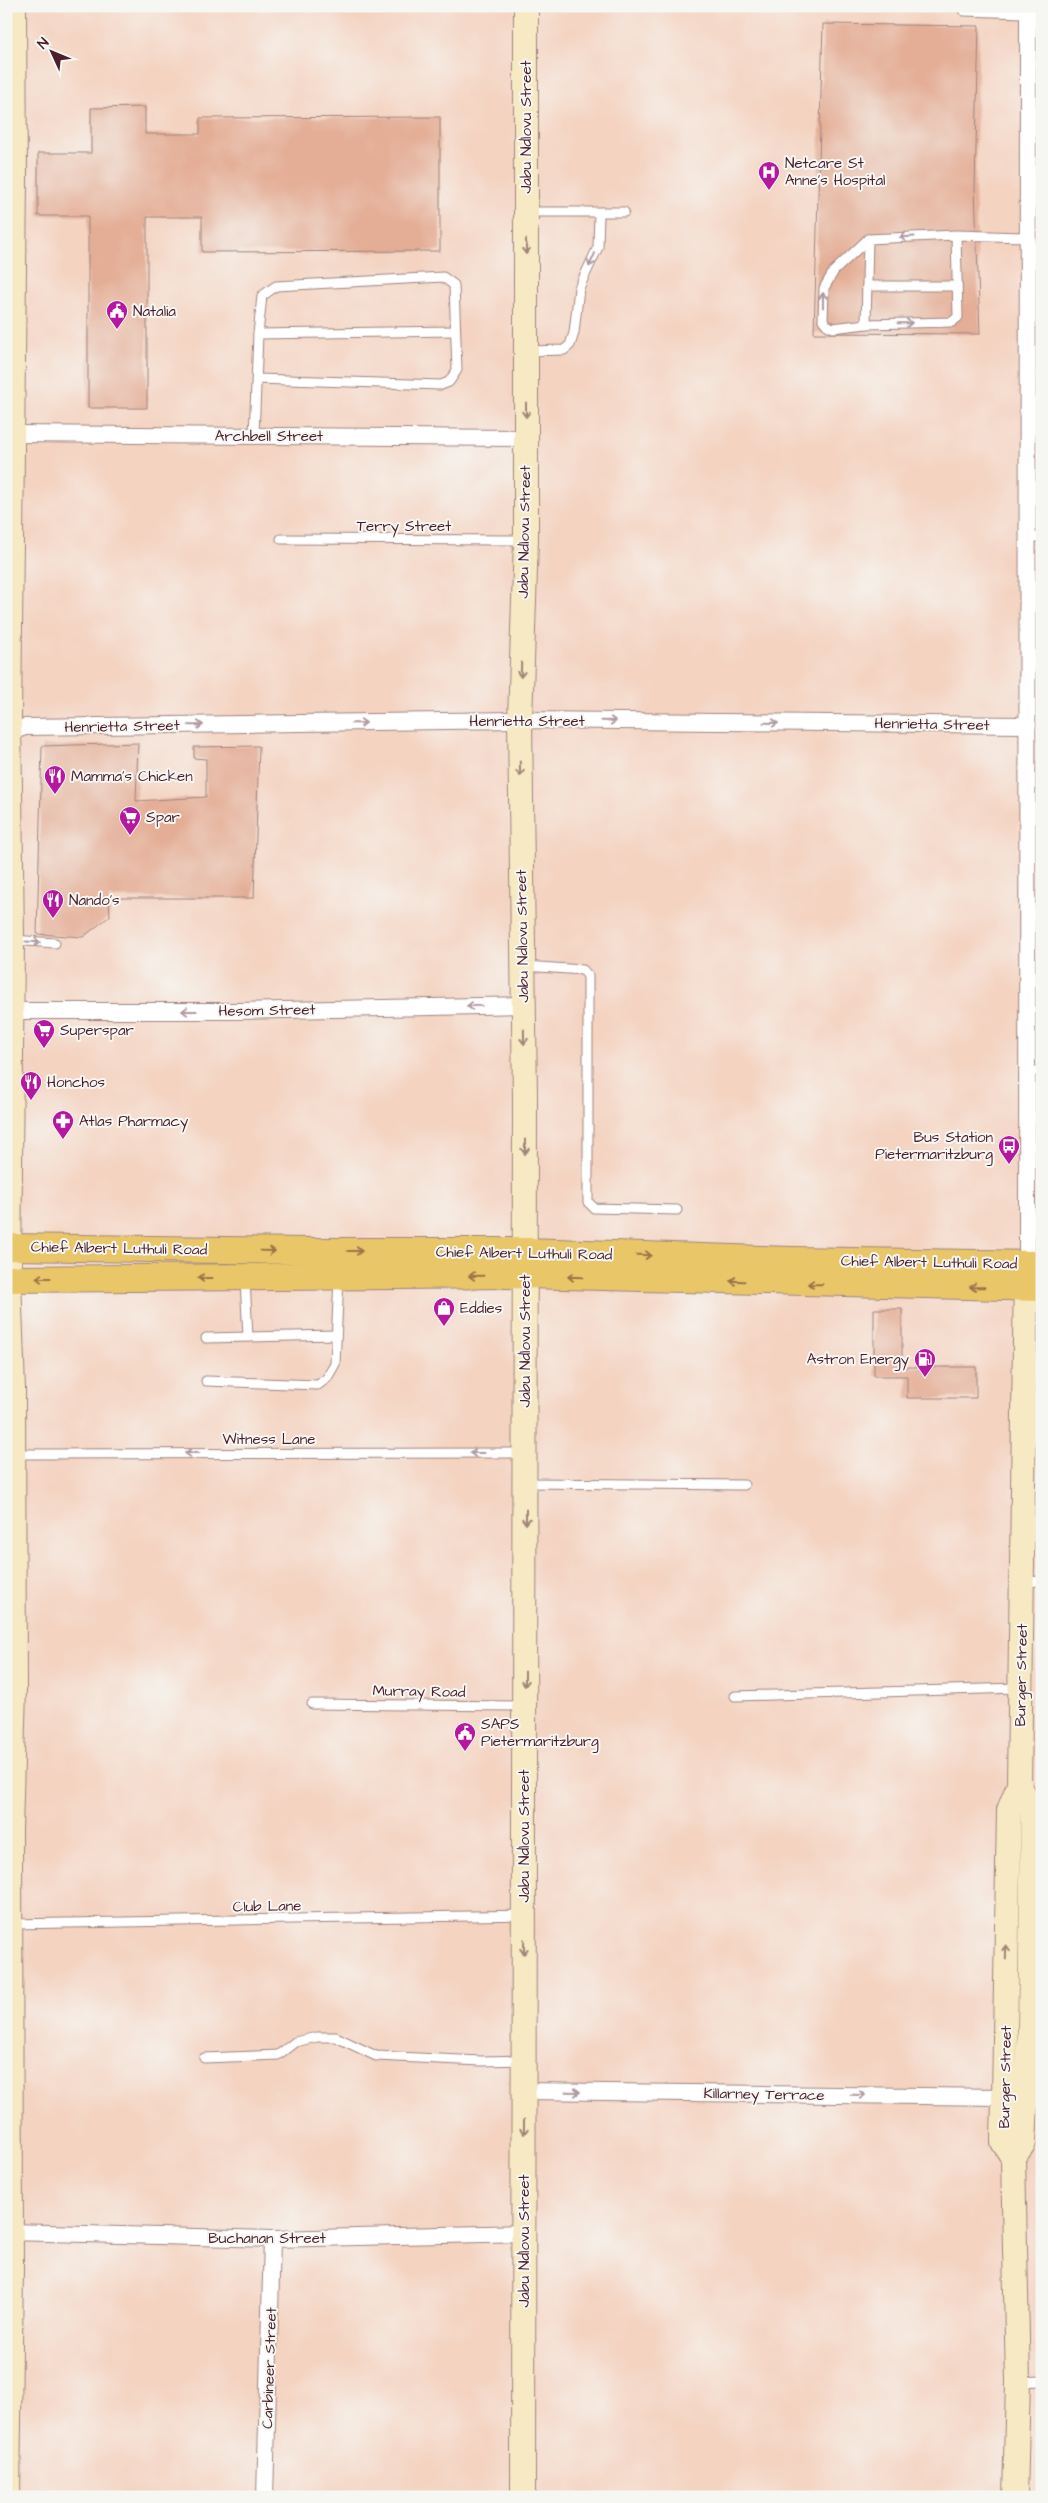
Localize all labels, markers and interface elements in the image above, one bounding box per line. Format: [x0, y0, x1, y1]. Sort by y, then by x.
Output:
north arrow [28, 28, 78, 78]
text: N [33, 33, 54, 54]
street label: Jabu Ndlovu Street [516, 60, 537, 194]
place label: Netcare St Anne's Hospital [785, 153, 885, 191]
hospital icon: Netcare St Anne's Hospital [757, 160, 781, 191]
one-way arrow [900, 233, 916, 242]
one-way arrow [521, 239, 531, 255]
one-way arrow [586, 252, 596, 267]
one-way arrow [818, 292, 828, 308]
public building icon: Natalia [105, 299, 129, 330]
place label: Natalia [133, 301, 176, 322]
one-way arrow [896, 318, 913, 328]
one-way arrow [521, 402, 531, 418]
street label: Archbell Street [215, 426, 323, 447]
street label: Jabu Ndlovu Street [513, 465, 536, 599]
street label: Terry Street [357, 516, 451, 538]
one-way arrow [516, 662, 526, 678]
street label: Henrietta Street [469, 711, 585, 732]
street label: Henrietta Street [874, 713, 990, 736]
street label: Henrietta Street [64, 715, 180, 738]
one-way arrow [600, 716, 616, 726]
one-way arrow [350, 718, 366, 728]
one-way arrow [762, 718, 779, 728]
one-way arrow [188, 720, 204, 730]
one-way arrow [515, 760, 525, 777]
restaurant icon: Mamma's Chicken [43, 764, 67, 795]
place label: Mamma's Chicken [71, 766, 193, 787]
supermarket icon: Spar [118, 805, 142, 836]
place label: Spar [146, 807, 180, 828]
street label: Jabu Ndlovu Street [511, 869, 534, 1003]
restaurant icon: Nando's [41, 888, 65, 919]
place label: Nando's [69, 890, 120, 911]
one-way arrow [25, 937, 41, 946]
street label: Hesom Street [218, 999, 316, 1022]
one-way arrow [467, 1001, 483, 1011]
one-way arrow [182, 1006, 198, 1016]
supermarket icon: Superspar [32, 1018, 56, 1049]
place label: Superspar [60, 1020, 134, 1041]
one-way arrow [519, 1028, 529, 1044]
restaurant icon: Honchos [19, 1070, 43, 1101]
place label: Honchos [47, 1072, 105, 1093]
pharmacy icon: Atlas Pharmacy [51, 1109, 75, 1140]
place label: Atlas Pharmacy [79, 1111, 188, 1133]
place label: Bus Station Pietermaritzburg [875, 1127, 993, 1166]
bus stop icon: Bus Station Pietermaritzburg [997, 1134, 1021, 1165]
one-way arrow [520, 1138, 530, 1154]
street label: Chief Albert Luthuli Road [31, 1236, 208, 1261]
street label: Chief Albert Luthuli Road [436, 1241, 613, 1266]
one-way arrow [259, 1246, 275, 1256]
one-way arrow [346, 1246, 363, 1256]
one-way arrow [636, 1250, 652, 1260]
street label: Chief Albert Luthuli Road [841, 1250, 1018, 1275]
one-way arrow [468, 1271, 484, 1281]
one-way arrow [567, 1272, 584, 1282]
one-way arrow [35, 1273, 51, 1283]
one-way arrow [197, 1273, 214, 1283]
street label: Jabu Ndlovu Street [515, 1274, 536, 1408]
one-way arrow [730, 1277, 746, 1286]
one-way arrow [807, 1279, 823, 1288]
one-way arrow [969, 1282, 985, 1291]
shop icon: Eddies [432, 1296, 456, 1327]
place label: Eddies [460, 1298, 503, 1319]
fuel station icon: Astron Energy [913, 1347, 937, 1378]
place label: Astron Energy [807, 1349, 909, 1371]
street label: Witness Lane [223, 1429, 315, 1450]
one-way arrow [184, 1448, 200, 1458]
one-way arrow [469, 1448, 486, 1458]
one-way arrow [521, 1508, 530, 1524]
street label: Burger Street [1010, 1623, 1034, 1727]
one-way arrow [520, 1670, 530, 1687]
street label: Murray Road [372, 1680, 466, 1704]
place label: SAPS Pietermaritzburg [481, 1714, 599, 1753]
public building icon: SAPS Pietermaritzburg [453, 1721, 477, 1752]
street label: Jabu Ndlovu Street [514, 1769, 535, 1903]
street label: Club Lane [232, 1895, 302, 1918]
one-way arrow [519, 1938, 529, 1954]
one-way arrow [1002, 1944, 1011, 1960]
street label: Burger Street [994, 2025, 1018, 2129]
street label: Killarney Terrace [703, 2083, 825, 2107]
one-way arrow [564, 2087, 581, 2097]
one-way arrow [850, 2090, 866, 2100]
one-way arrow [519, 2118, 529, 2134]
street label: Jabu Ndlovu Street [514, 2174, 535, 2308]
street label: Buchanan Street [208, 2228, 326, 2249]
street label: Carbineer Street [257, 2307, 282, 2429]

